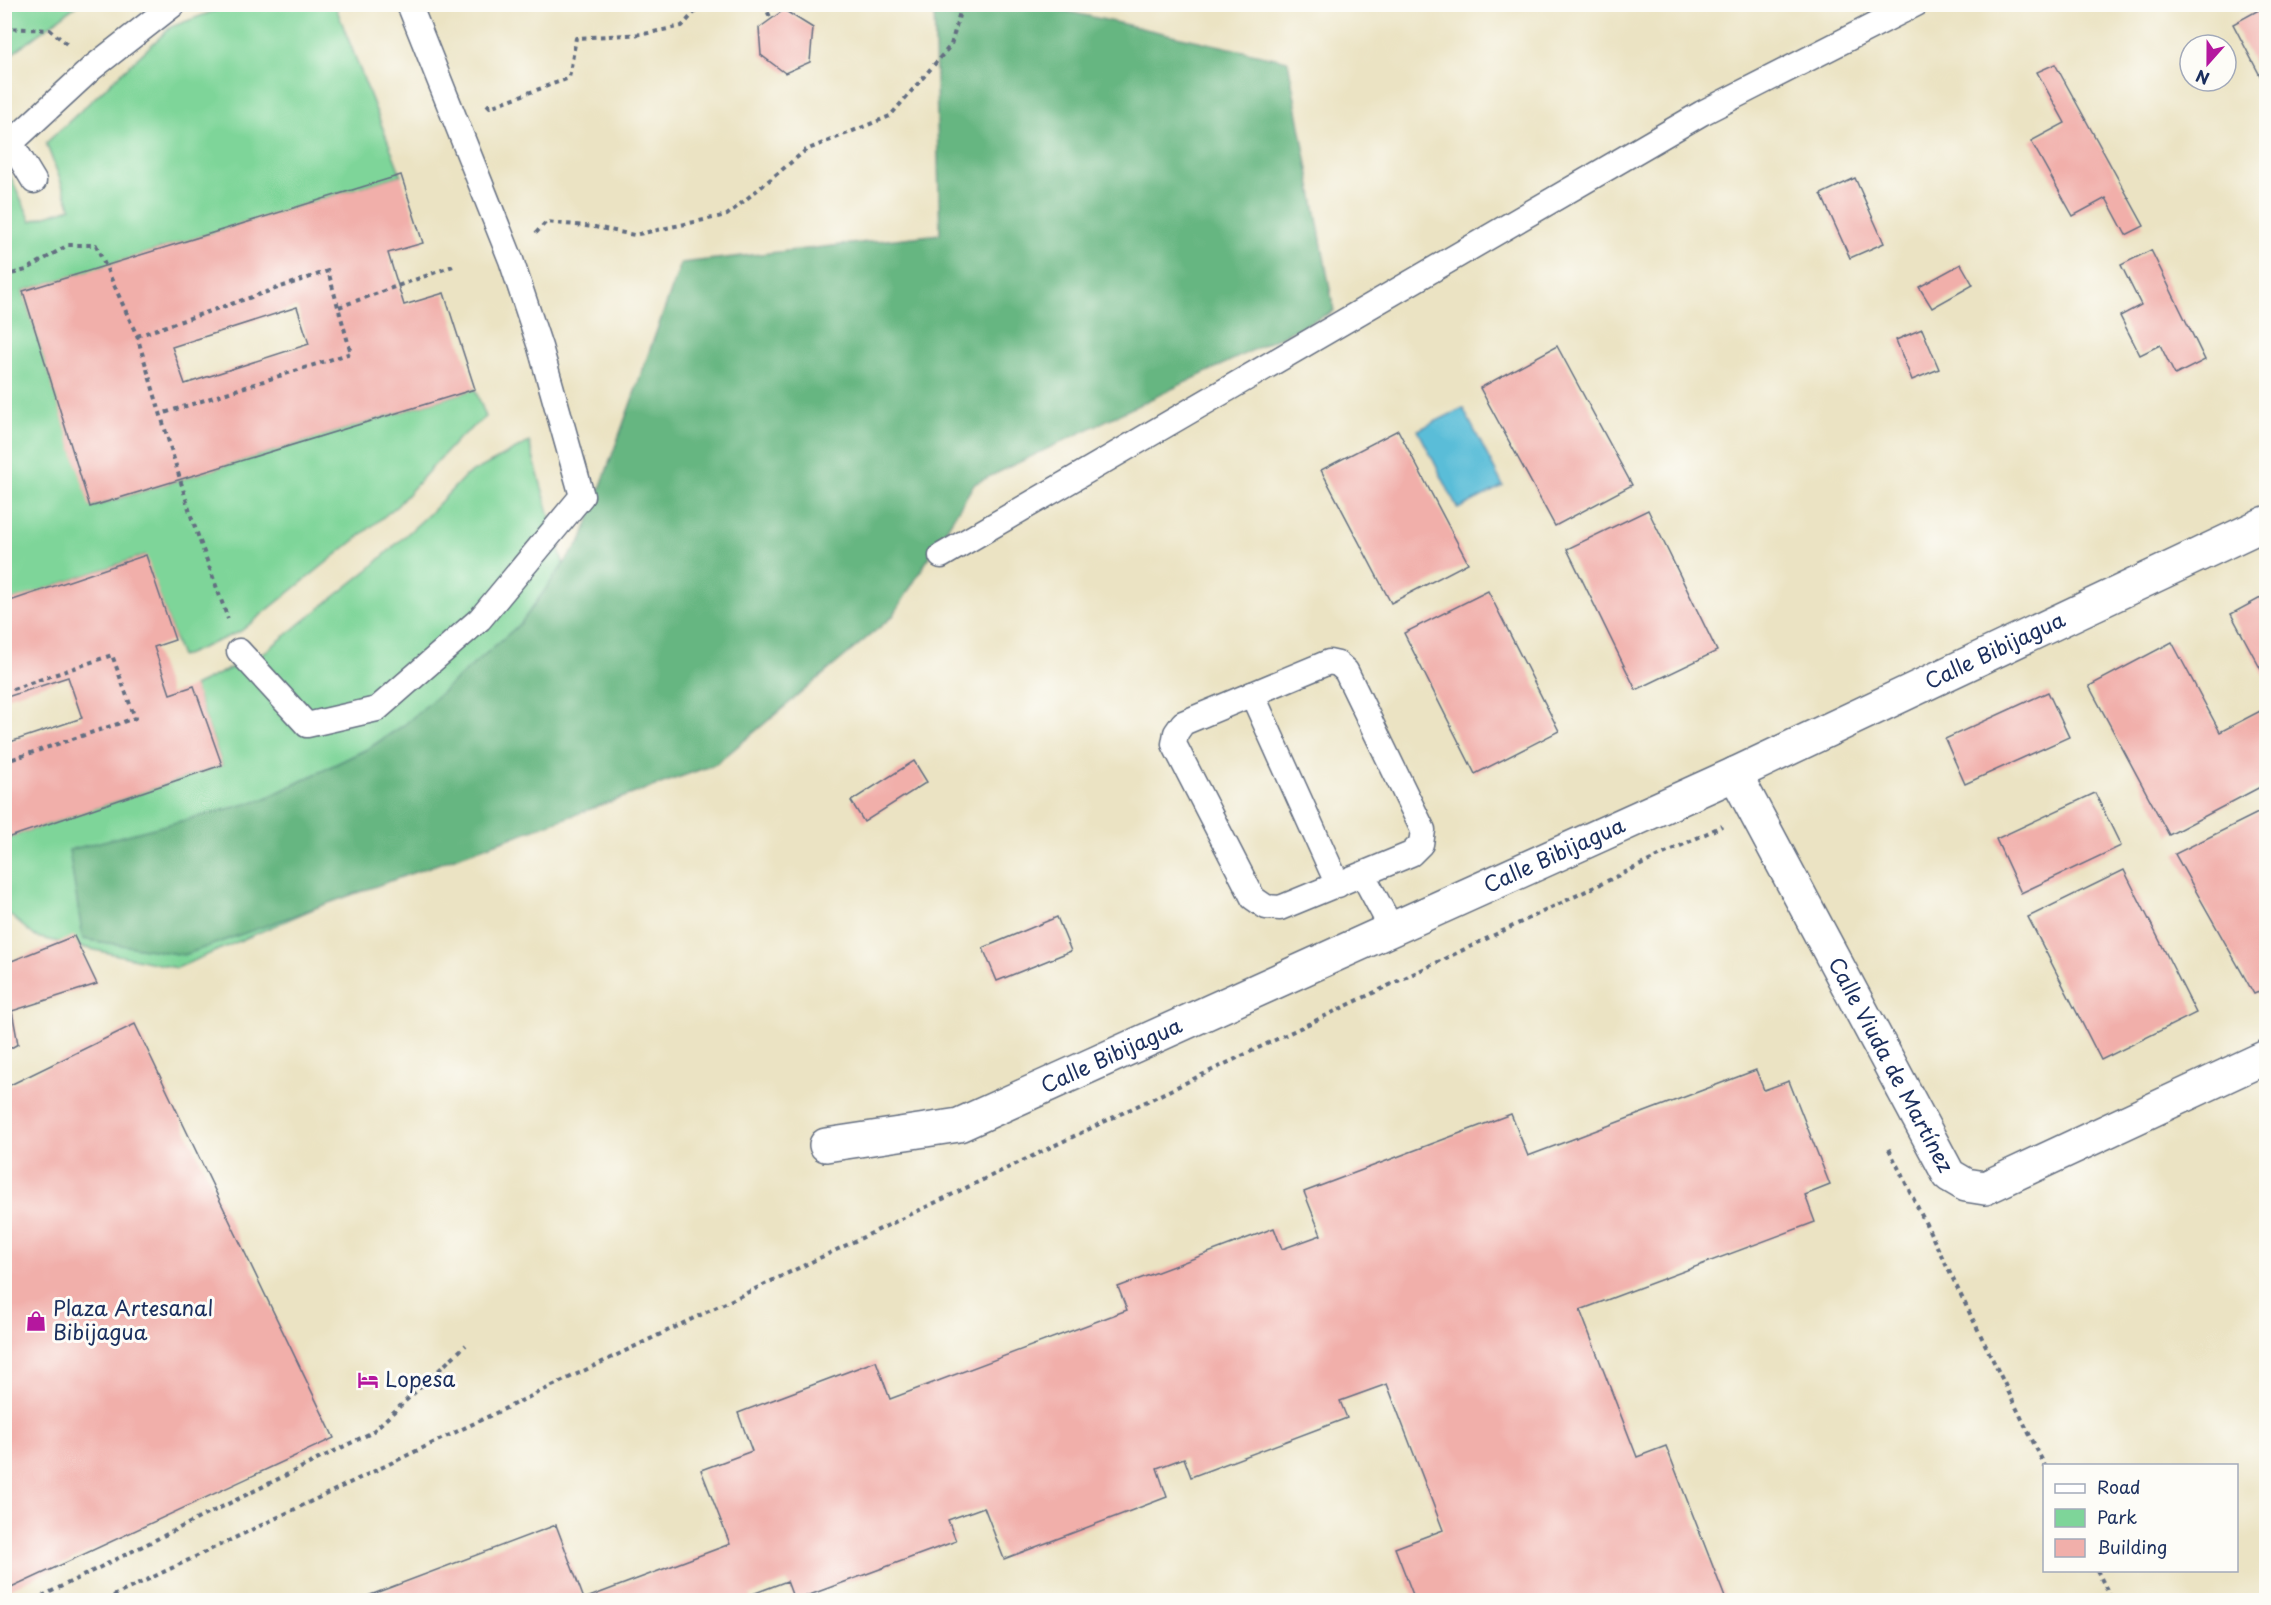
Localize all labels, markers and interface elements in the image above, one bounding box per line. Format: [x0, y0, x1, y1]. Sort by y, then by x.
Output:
north arrow [2178, 33, 2238, 93]
text: N [2192, 64, 2212, 91]
street label: Calle Bibijagua [1919, 602, 2070, 696]
street label: Calle Bibijagua [1478, 808, 1630, 900]
street label: Calle Viuda de Martínez [1821, 951, 1963, 1178]
street label: Calle Bibijagua [1035, 1008, 1187, 1100]
place label: Plaza Artesanal Bibijagua [53, 1291, 213, 1347]
shop icon: Plaza Artesanal Bibijagua [24, 1309, 48, 1333]
place label: Lopesa [385, 1362, 455, 1394]
hotel icon: Lopesa [356, 1368, 380, 1392]
legend [2043, 1464, 2238, 1572]
text: Road [2097, 1473, 2141, 1500]
text: Park [2097, 1503, 2137, 1530]
text: Building [2097, 1533, 2167, 1560]

